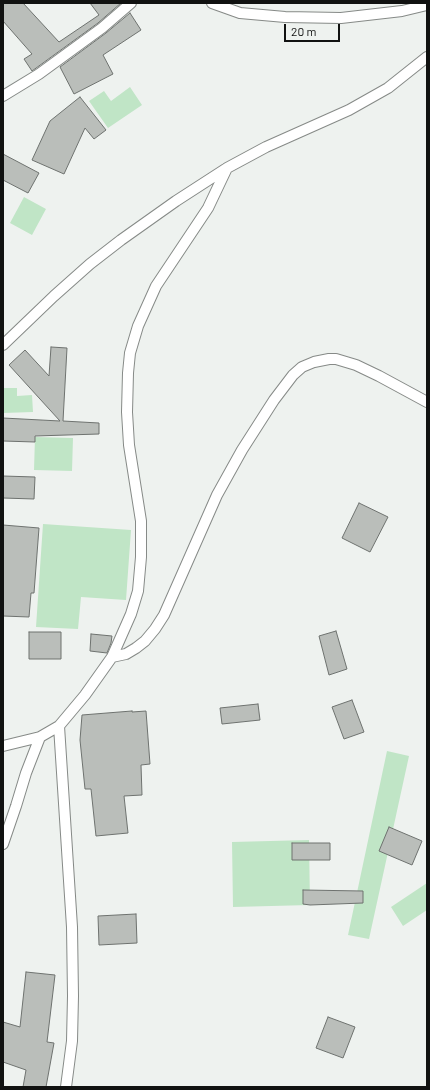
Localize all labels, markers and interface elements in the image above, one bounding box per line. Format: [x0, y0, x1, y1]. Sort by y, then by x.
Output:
scale bar [286, 16, 342, 42]
text: 20 m [291, 24, 317, 38]

